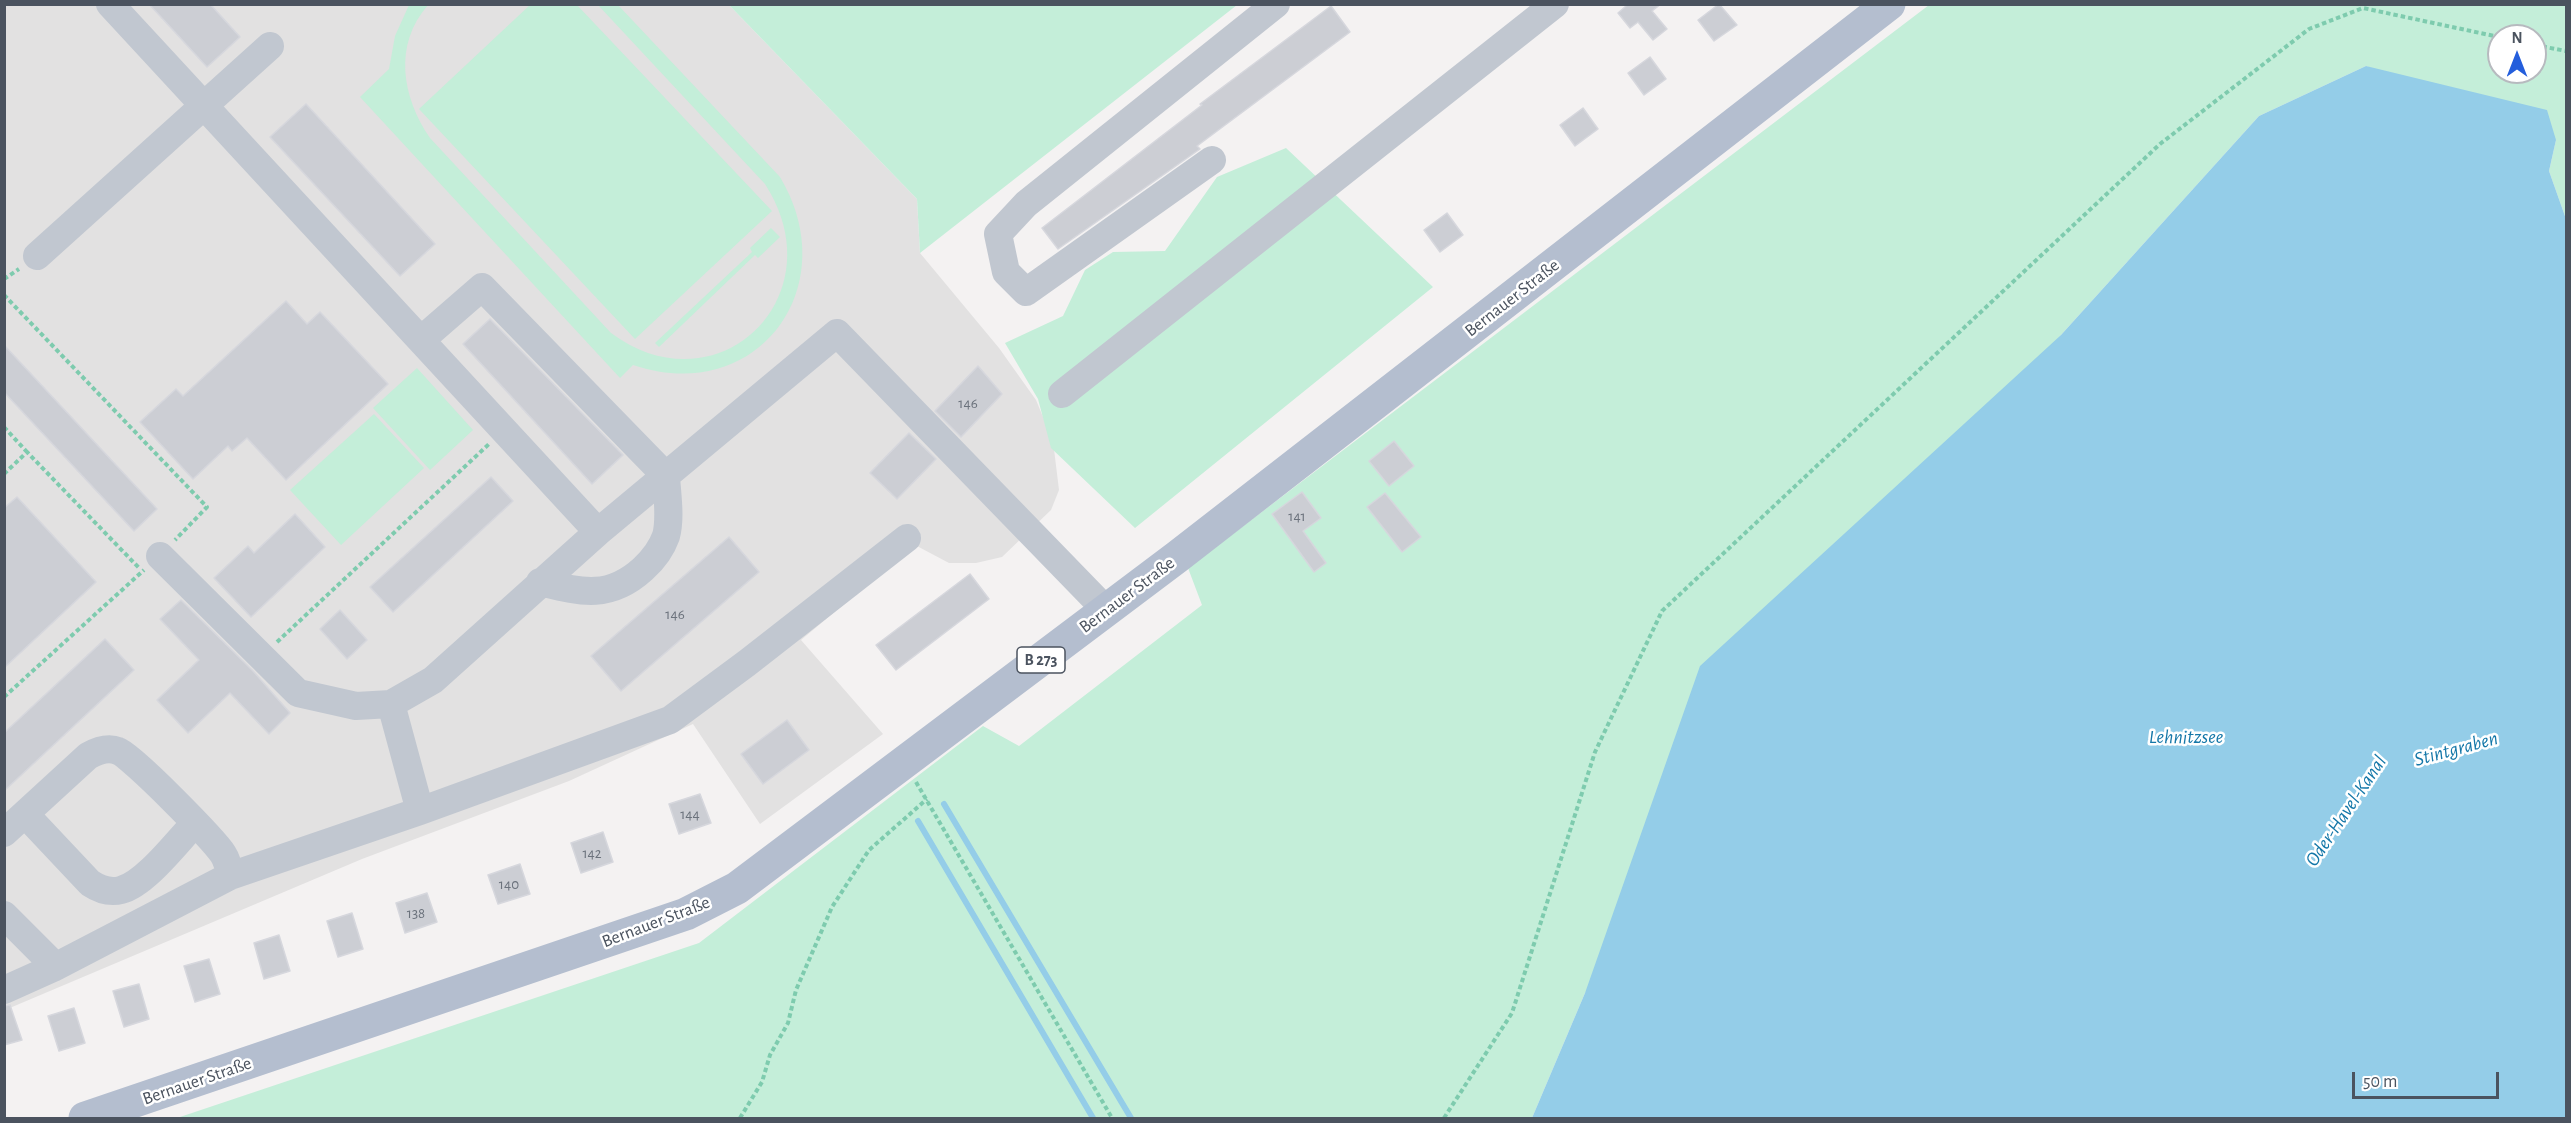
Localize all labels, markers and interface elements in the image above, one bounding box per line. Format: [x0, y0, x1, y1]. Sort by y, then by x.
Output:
north arrow [2487, 24, 2547, 84]
text: N [2511, 30, 2523, 46]
street label: Bernauer Straße [1460, 254, 1564, 342]
house number: 146 [958, 394, 978, 412]
house number: 141 [1288, 507, 1306, 525]
street label: Bernauer Straße [1075, 552, 1179, 638]
house number: 146 [665, 605, 685, 623]
road number: B 273 [1017, 647, 1065, 673]
water label: Lehnitzsee [2149, 725, 2223, 749]
water label: Stintgraben [2411, 726, 2501, 772]
water label: Oder-Havel-Kanal [2300, 751, 2392, 871]
house number: 144 [680, 805, 700, 823]
house number: 142 [582, 844, 602, 862]
house number: 140 [499, 875, 519, 893]
street label: Bernauer Straße [599, 892, 713, 952]
house number: 138 [407, 904, 425, 922]
street label: Bernauer Straße [140, 1052, 254, 1110]
scale bar [2355, 1060, 2502, 1098]
text: 50 m [2363, 1073, 2397, 1091]

